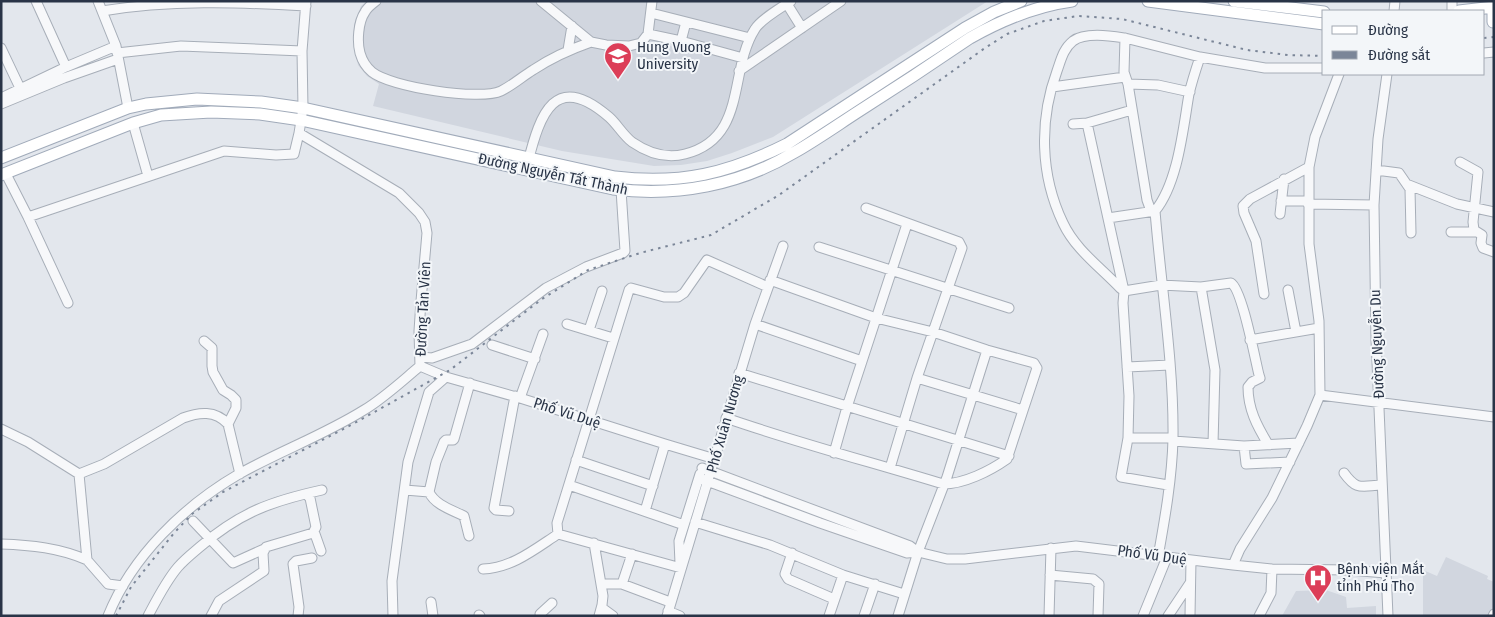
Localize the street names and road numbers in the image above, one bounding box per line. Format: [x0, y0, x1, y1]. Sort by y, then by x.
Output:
street label: Đường Nguyễn Tất Thành [476, 149, 630, 199]
street label: Đường Tản Viên [412, 261, 434, 357]
street label: Đường Nguyễn Du [1366, 289, 1388, 399]
street label: Phố Xuân Nương [702, 373, 748, 475]
street label: Phố Vũ Duệ [531, 394, 603, 432]
street label: Phố Vũ Duệ [1116, 541, 1188, 569]

